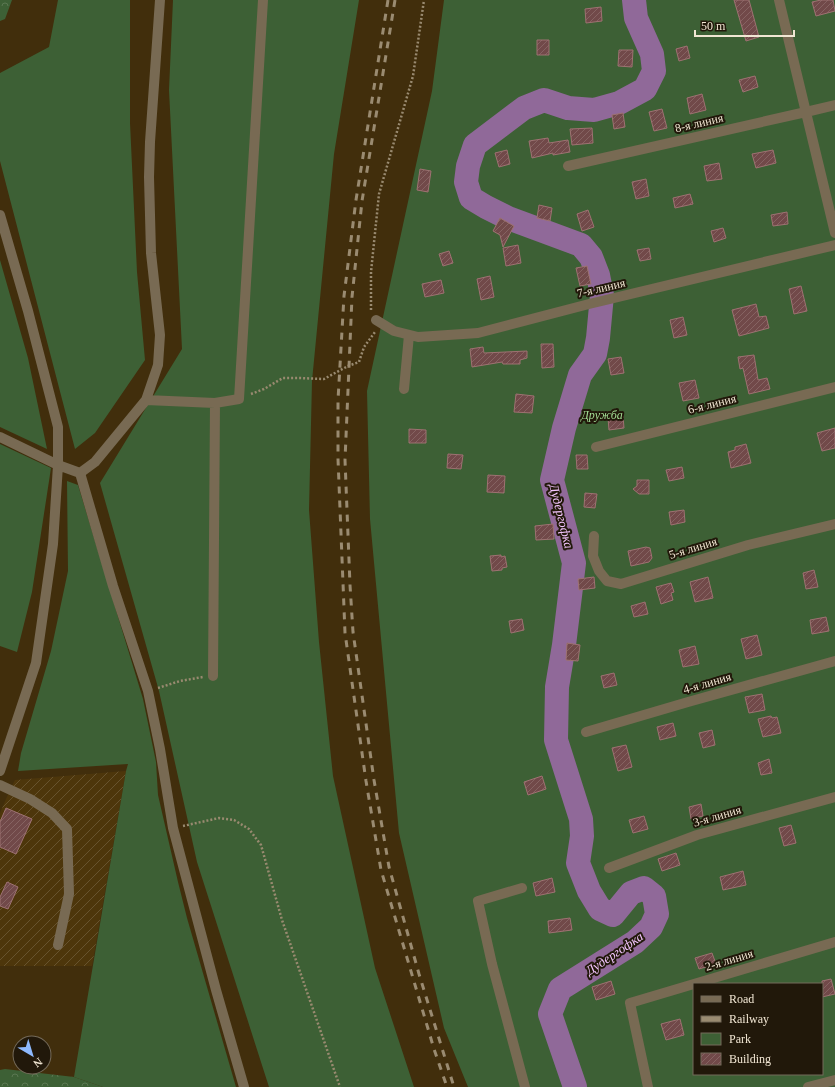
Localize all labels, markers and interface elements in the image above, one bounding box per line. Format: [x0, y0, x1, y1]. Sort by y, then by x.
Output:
scale bar [695, 12, 794, 38]
text: 50 m [701, 19, 726, 33]
street label: 8-я линия [673, 111, 725, 135]
street label: 7-я линия [575, 276, 627, 300]
street label: 6-я линия [686, 391, 738, 417]
park label: Дружба [580, 408, 623, 422]
water label: Дудергофка [546, 480, 577, 550]
street label: 5-я линия [667, 534, 719, 562]
street label: 4-я линия [681, 669, 733, 697]
street label: 3-я линия [691, 802, 743, 830]
water label: Дудергофка [581, 928, 646, 979]
street label: 2-я линия [703, 946, 755, 974]
legend [693, 983, 823, 1075]
text: Road [729, 992, 754, 1006]
text: Railway [729, 1012, 769, 1026]
text: Park [729, 1032, 751, 1046]
north arrow [12, 1035, 52, 1075]
text: Building [729, 1052, 771, 1066]
text: N [31, 1056, 45, 1070]

